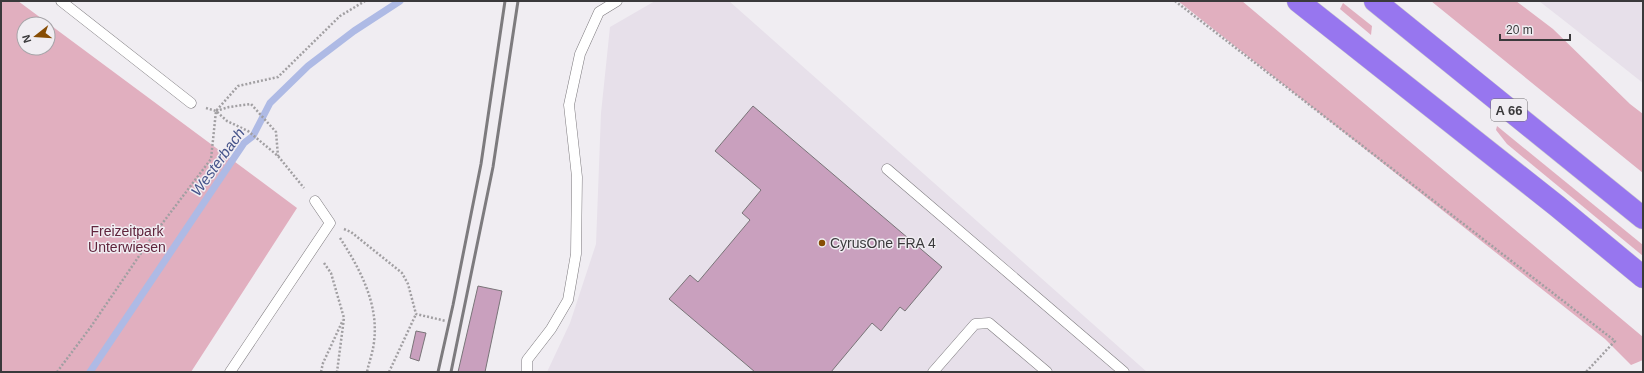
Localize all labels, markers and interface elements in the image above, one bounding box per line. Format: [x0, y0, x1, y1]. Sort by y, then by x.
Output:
north arrow [16, 16, 56, 56]
scale bar [1500, 16, 1570, 42]
text: 20 m [1506, 23, 1533, 37]
text: N [20, 33, 33, 44]
road number: A 66 [1491, 99, 1527, 121]
water label: Westerbach [187, 124, 248, 199]
park label: Freizeitpark Unterwiesen [88, 223, 166, 255]
place label: CyrusOne FRA 4 [830, 235, 936, 251]
marker: CyrusOne FRA 4 [817, 238, 827, 248]

